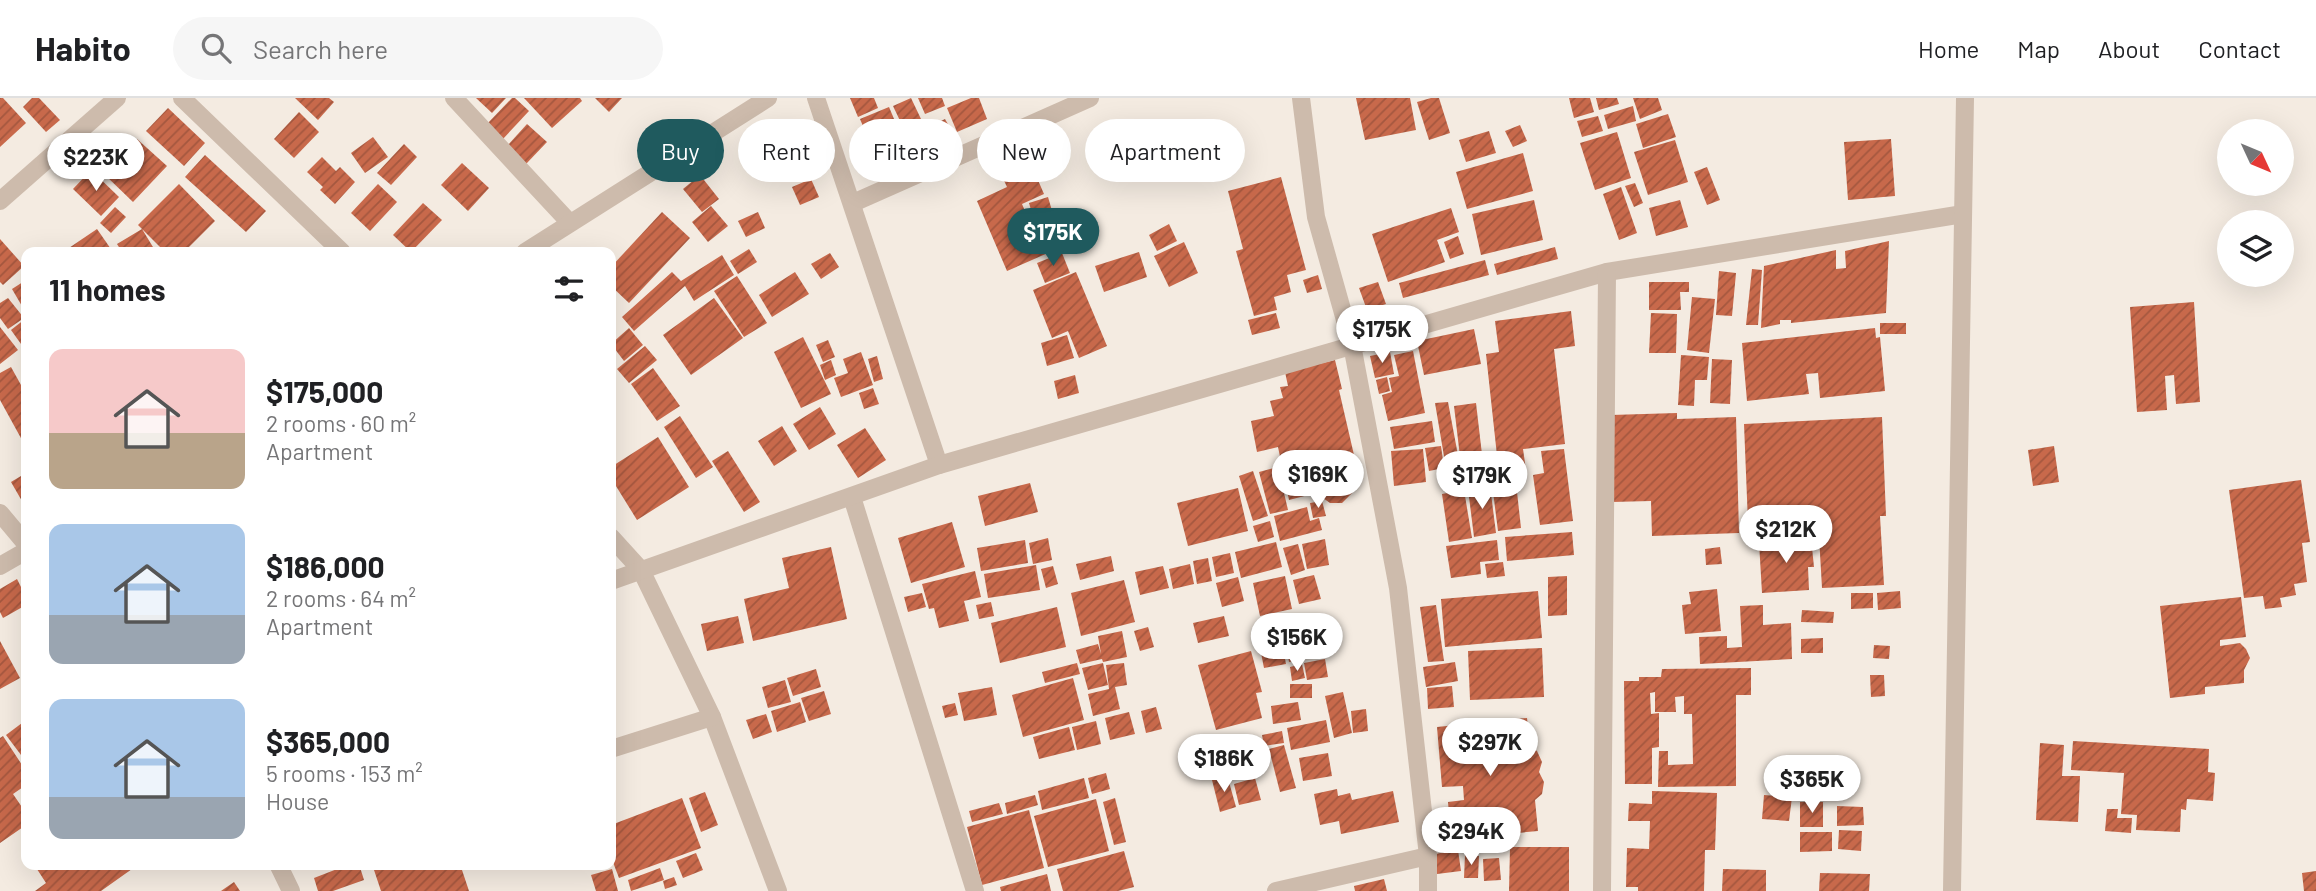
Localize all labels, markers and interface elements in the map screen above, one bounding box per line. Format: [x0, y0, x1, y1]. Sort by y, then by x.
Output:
search box [173, 17, 663, 80]
text: Habito [35, 28, 131, 68]
icon: search [197, 29, 235, 67]
text: Search here [253, 33, 388, 64]
text: Home [1918, 34, 1979, 63]
text: Map [2017, 34, 2060, 63]
text: About [2098, 34, 2160, 63]
text: Contact [2198, 34, 2281, 63]
chip: Buy [637, 119, 724, 182]
chip: Rent [738, 119, 835, 182]
chip: Filters [849, 119, 963, 182]
chip: New [977, 119, 1071, 182]
chip: Apartment [1085, 119, 1245, 182]
north arrow [2217, 119, 2294, 196]
map controls [2217, 119, 2294, 287]
pin: $223K [47, 134, 145, 193]
text: $223K [63, 142, 129, 170]
pin: $175K [1004, 208, 1102, 268]
button: layers [2217, 210, 2294, 287]
text: $175K [1023, 217, 1083, 245]
icon: filters [550, 270, 588, 308]
text: 11 homes [49, 271, 166, 307]
pin: $175K [1333, 306, 1431, 365]
text: $175K [1352, 314, 1412, 342]
text: $175,000 [266, 373, 383, 409]
icon: home [105, 377, 189, 461]
text: 2 rooms · 60 m² [266, 409, 416, 437]
text: Apartment [266, 437, 373, 465]
pin: $169K [1269, 450, 1367, 510]
pin: $179K [1433, 452, 1531, 511]
text: $169K [1288, 459, 1348, 487]
text: $179K [1452, 460, 1512, 488]
pin: $212K [1737, 505, 1835, 565]
text: $212K [1755, 514, 1817, 542]
text: $186,000 [266, 548, 385, 584]
icon: home [105, 552, 189, 636]
text: 2 rooms · 64 m² [266, 584, 416, 612]
text: Apartment [266, 612, 373, 640]
pin: $156K [1248, 614, 1346, 673]
text: $156K [1267, 622, 1327, 650]
pin: $297K [1441, 718, 1539, 778]
text: $365,000 [266, 723, 390, 759]
icon: home [105, 727, 189, 811]
text: $297K [1458, 727, 1522, 755]
pin: $186K [1175, 734, 1273, 794]
text: $186K [1194, 743, 1254, 771]
pin: $365K [1763, 756, 1861, 815]
text: 5 rooms · 153 m² [266, 759, 423, 787]
text: $365K [1780, 764, 1844, 792]
text: House [266, 787, 329, 815]
pin: $294K [1422, 808, 1520, 867]
text: $294K [1438, 816, 1504, 844]

